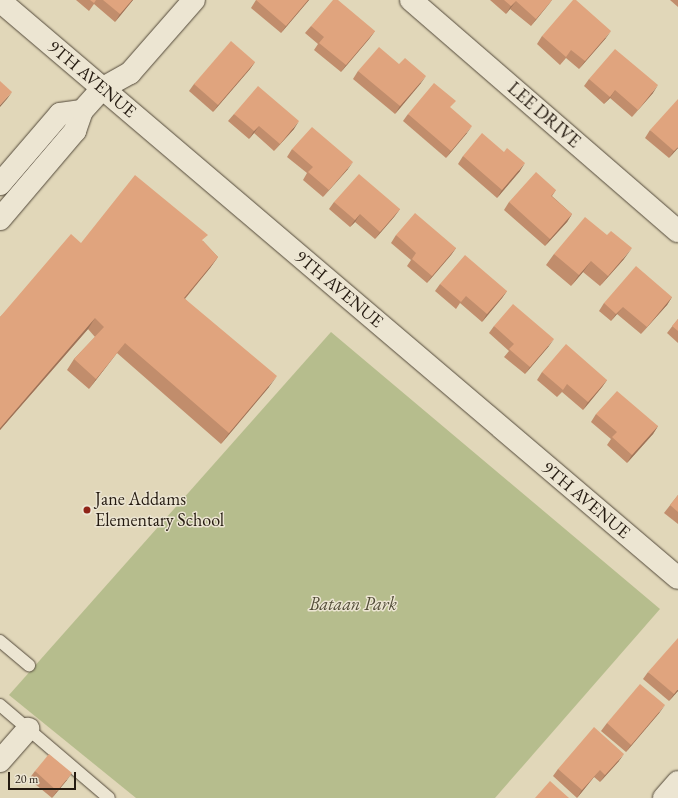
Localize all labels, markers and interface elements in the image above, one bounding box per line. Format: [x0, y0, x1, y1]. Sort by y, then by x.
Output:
street label: 9TH AVENUE [43, 36, 141, 122]
street label: LEE DRIVE [503, 78, 585, 152]
street label: 9TH AVENUE [290, 246, 388, 332]
street label: 9TH AVENUE [537, 457, 635, 543]
place label: Jane Addams Elementary School [95, 489, 224, 532]
marker: Jane Addams Elementary School [82, 505, 92, 515]
park label: Bataan Park [309, 593, 397, 615]
scale bar [10, 764, 78, 790]
text: 20 m [15, 771, 38, 787]

